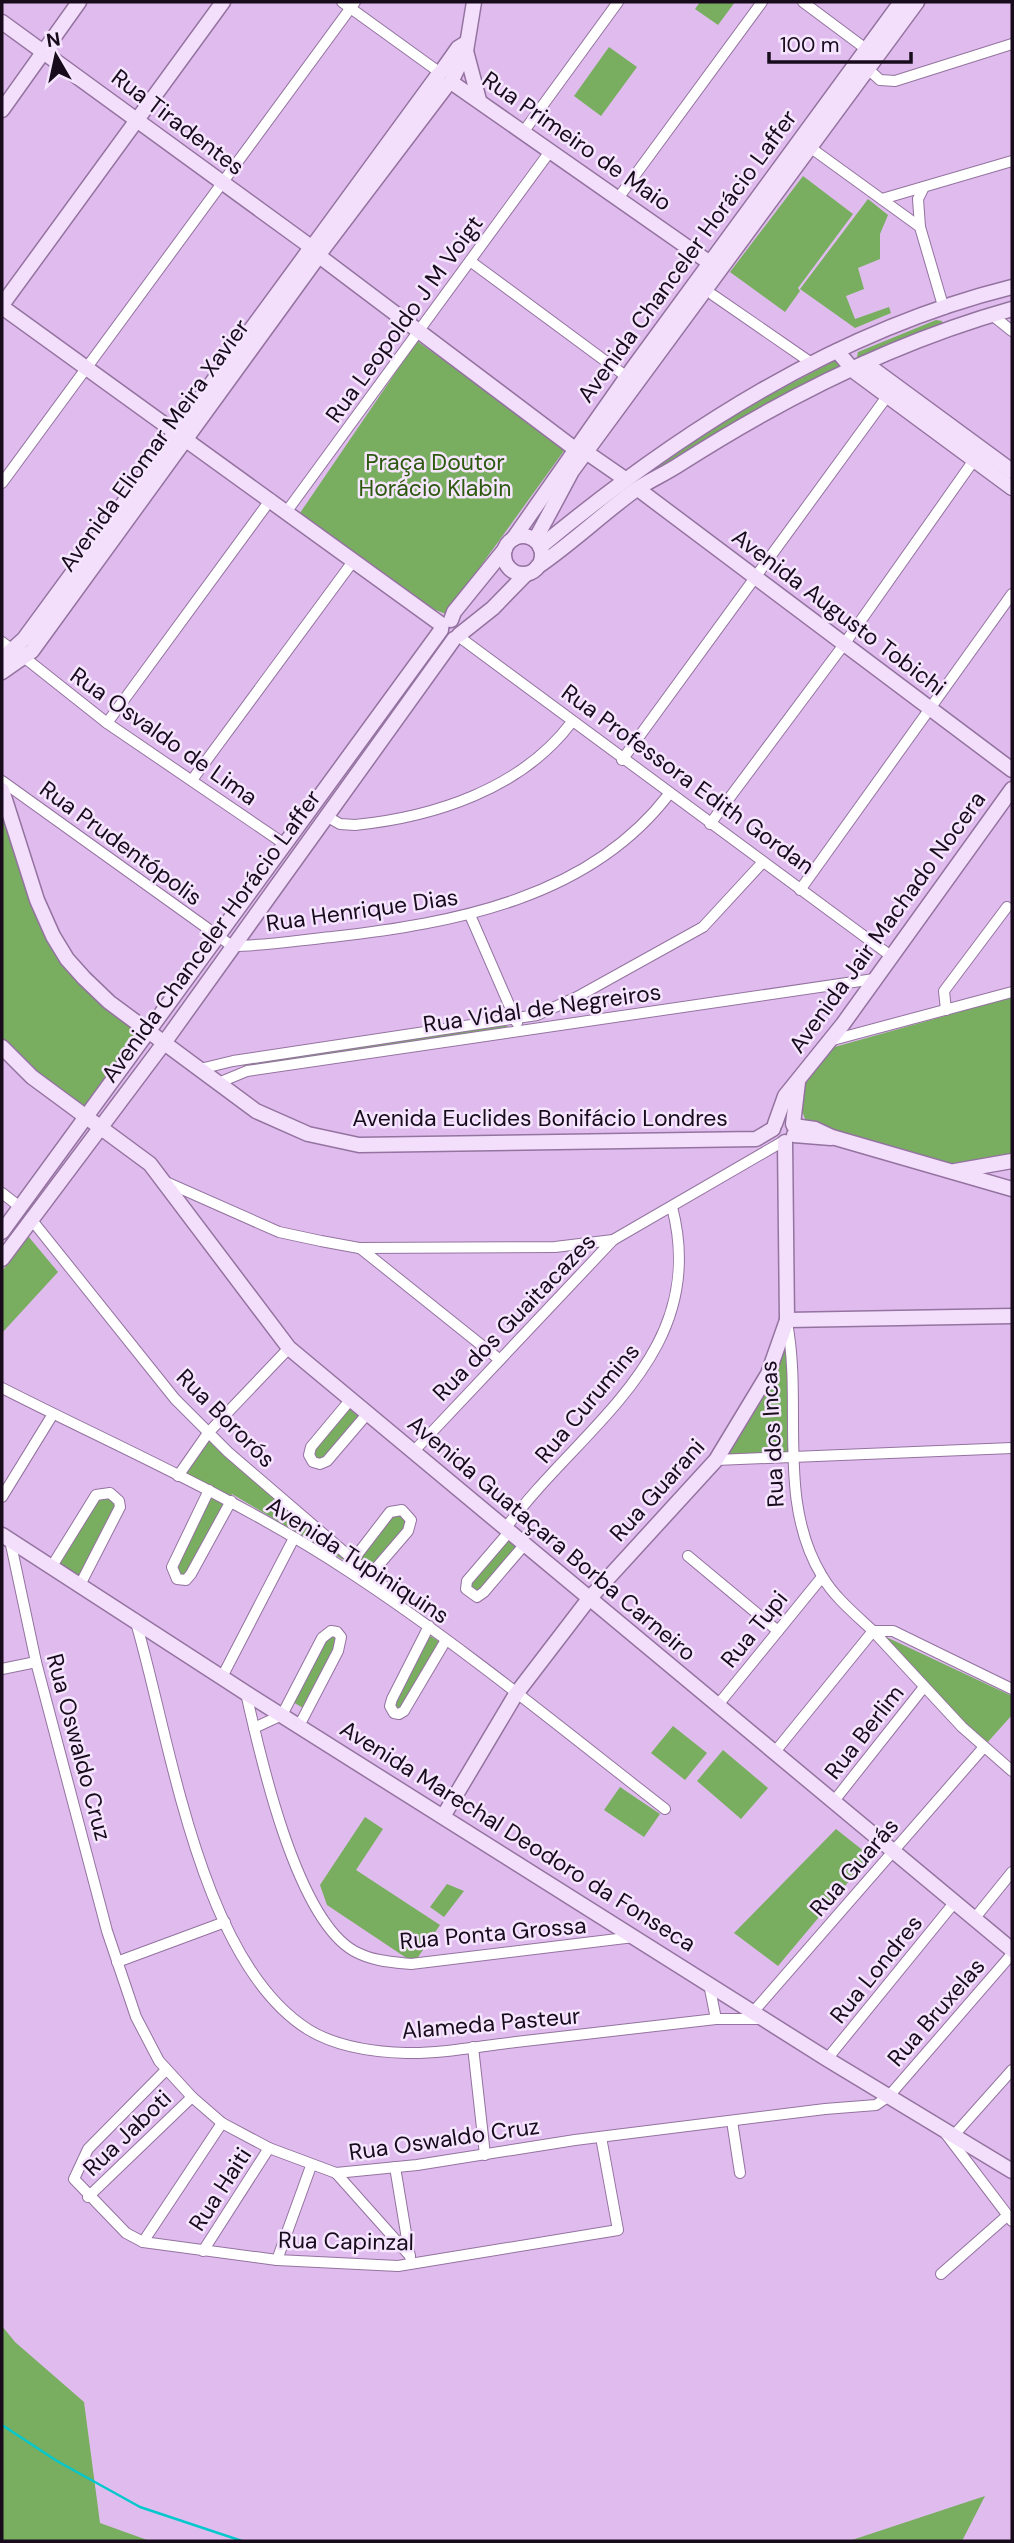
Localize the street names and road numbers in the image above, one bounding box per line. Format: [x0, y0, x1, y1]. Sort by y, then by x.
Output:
street label: Rua Tiradentes [106, 62, 250, 182]
street label: Rua Primeiro de Maio [476, 64, 678, 218]
street label: Avenida Chanceler Horácio Laffer [571, 104, 803, 408]
street label: Rua Leopoldo J M Voigt [319, 209, 489, 429]
street label: Avenida Eliomar Meira Xavier [52, 313, 256, 577]
street label: Avenida Augusto Tobichi [726, 522, 952, 702]
street label: Rua Osvaldo de Lima [65, 660, 263, 812]
street label: Rua Professora Edith Gordan [556, 677, 820, 881]
street label: Rua Prudentópolis [34, 774, 208, 912]
street label: Avenida Chanceler Horácio Laffer [95, 784, 327, 1088]
street label: Avenida Jair Machado Nocera [782, 785, 992, 1059]
street label: Rua Henrique Dias [264, 882, 460, 938]
street label: Rua Vidal de Negreiros [421, 976, 663, 1040]
street label: Avenida Euclides Bonifácio Londres [352, 1103, 728, 1133]
street label: Rua dos Guaitacazes [426, 1227, 602, 1407]
street label: Rua Curumins [528, 1337, 646, 1469]
street label: Rua dos Incas [753, 1360, 791, 1508]
street label: Rua Bororós [170, 1362, 282, 1474]
street label: Avenida Guataçara Borba Carneiro [402, 1408, 702, 1668]
street label: Rua Guarani [603, 1432, 711, 1548]
street label: Avenida Tupiniquins [261, 1490, 455, 1630]
street label: Rua Tupi [714, 1584, 794, 1674]
street label: Rua Oswaldo Cruz [40, 1650, 118, 1844]
street label: Rua Berlim [818, 1679, 910, 1785]
street label: Avenida Marechal Deodoro da Fonseca [334, 1714, 702, 1958]
street label: Rua Guarás [803, 1811, 905, 1923]
street label: Rua Londres [823, 1909, 929, 2029]
street label: Rua Ponta Grossa [398, 1910, 588, 1956]
street label: Rua Bruxelas [881, 1952, 991, 2072]
street label: Alameda Pasteur [400, 2000, 582, 2046]
street label: Rua Jaboti [76, 2083, 178, 2183]
street label: Rua Oswaldo Cruz [347, 2111, 541, 2167]
street label: Rua Haiti [182, 2142, 258, 2236]
street label: Rua Capinzal [278, 2225, 414, 2257]

